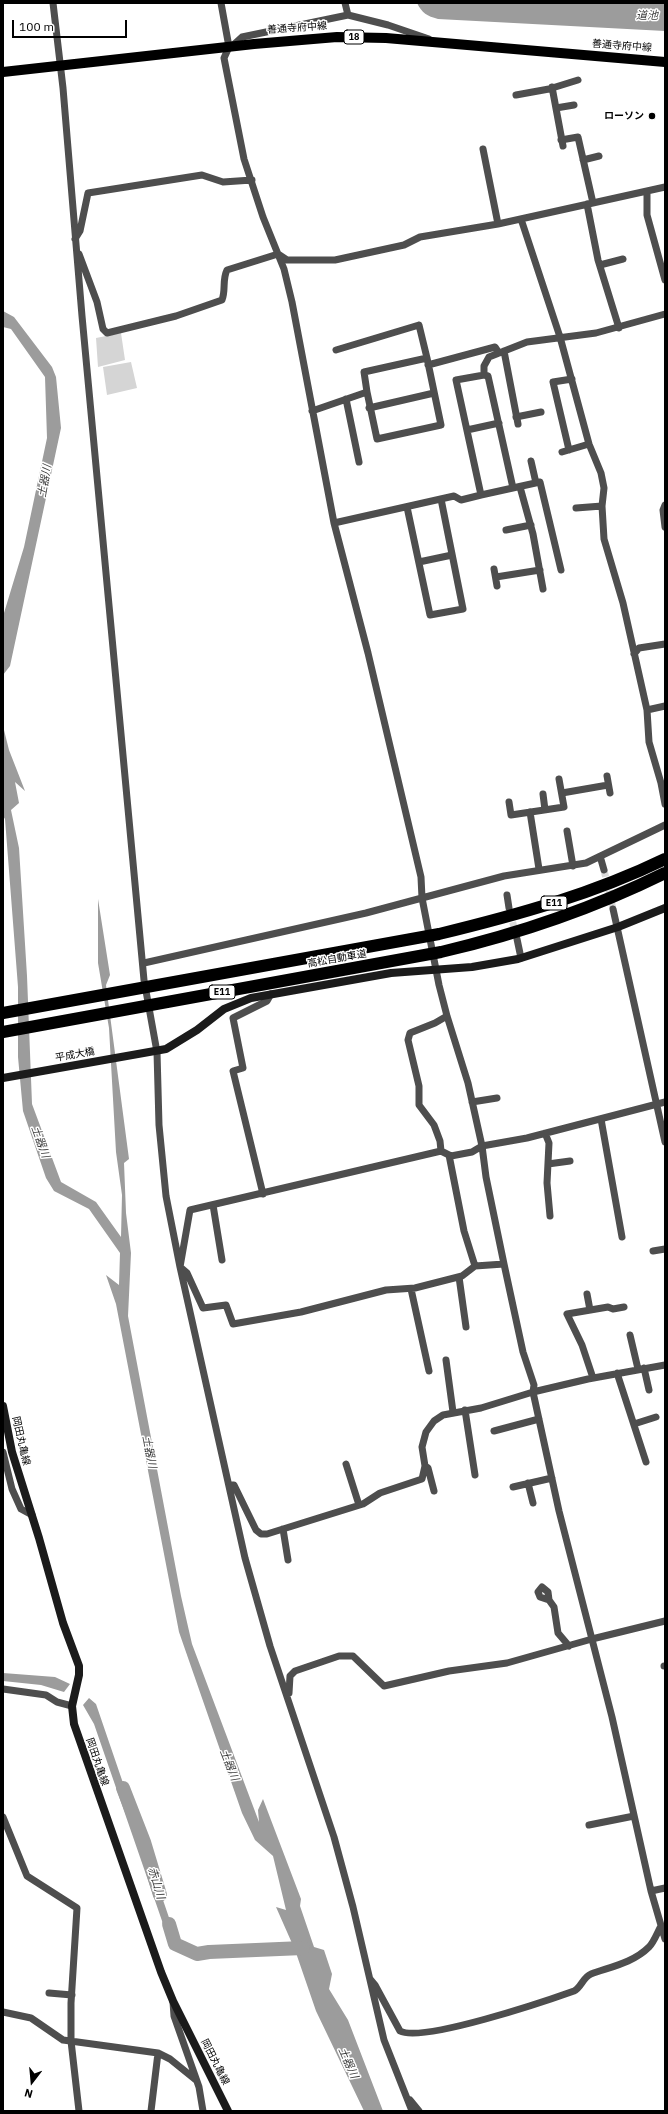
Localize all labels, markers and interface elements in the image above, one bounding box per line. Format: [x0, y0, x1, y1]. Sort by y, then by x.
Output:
water label: 道池 [636, 9, 658, 23]
scale bar [14, 12, 129, 38]
text: 100 m [19, 19, 54, 34]
street label: 善通寺府中線 [267, 20, 327, 36]
road number: 18 [344, 30, 364, 44]
street label: 善通寺府中線 [592, 38, 652, 54]
place label: ローソン [604, 110, 644, 122]
marker: ローソン [647, 111, 657, 121]
water label: 土器川 [36, 464, 54, 498]
road number: E11 [541, 896, 567, 910]
street label: 高松自動車道 [306, 948, 368, 970]
road number: E11 [209, 985, 235, 999]
street label: 平成大橋 [54, 1046, 96, 1064]
water label: 土器川 [28, 1124, 52, 1160]
street label: 岡田丸亀線 [10, 1415, 32, 1467]
water label: 土器川 [139, 1435, 159, 1469]
street label: 岡田丸亀線 [83, 1736, 111, 1788]
water label: 土器川 [217, 1747, 241, 1783]
water label: 赤山川 [145, 1865, 167, 1901]
street label: 岡田丸亀線 [198, 2037, 232, 2087]
water label: 土器川 [335, 2045, 361, 2081]
north arrow [12, 2062, 52, 2102]
text: N [23, 2086, 34, 2101]

